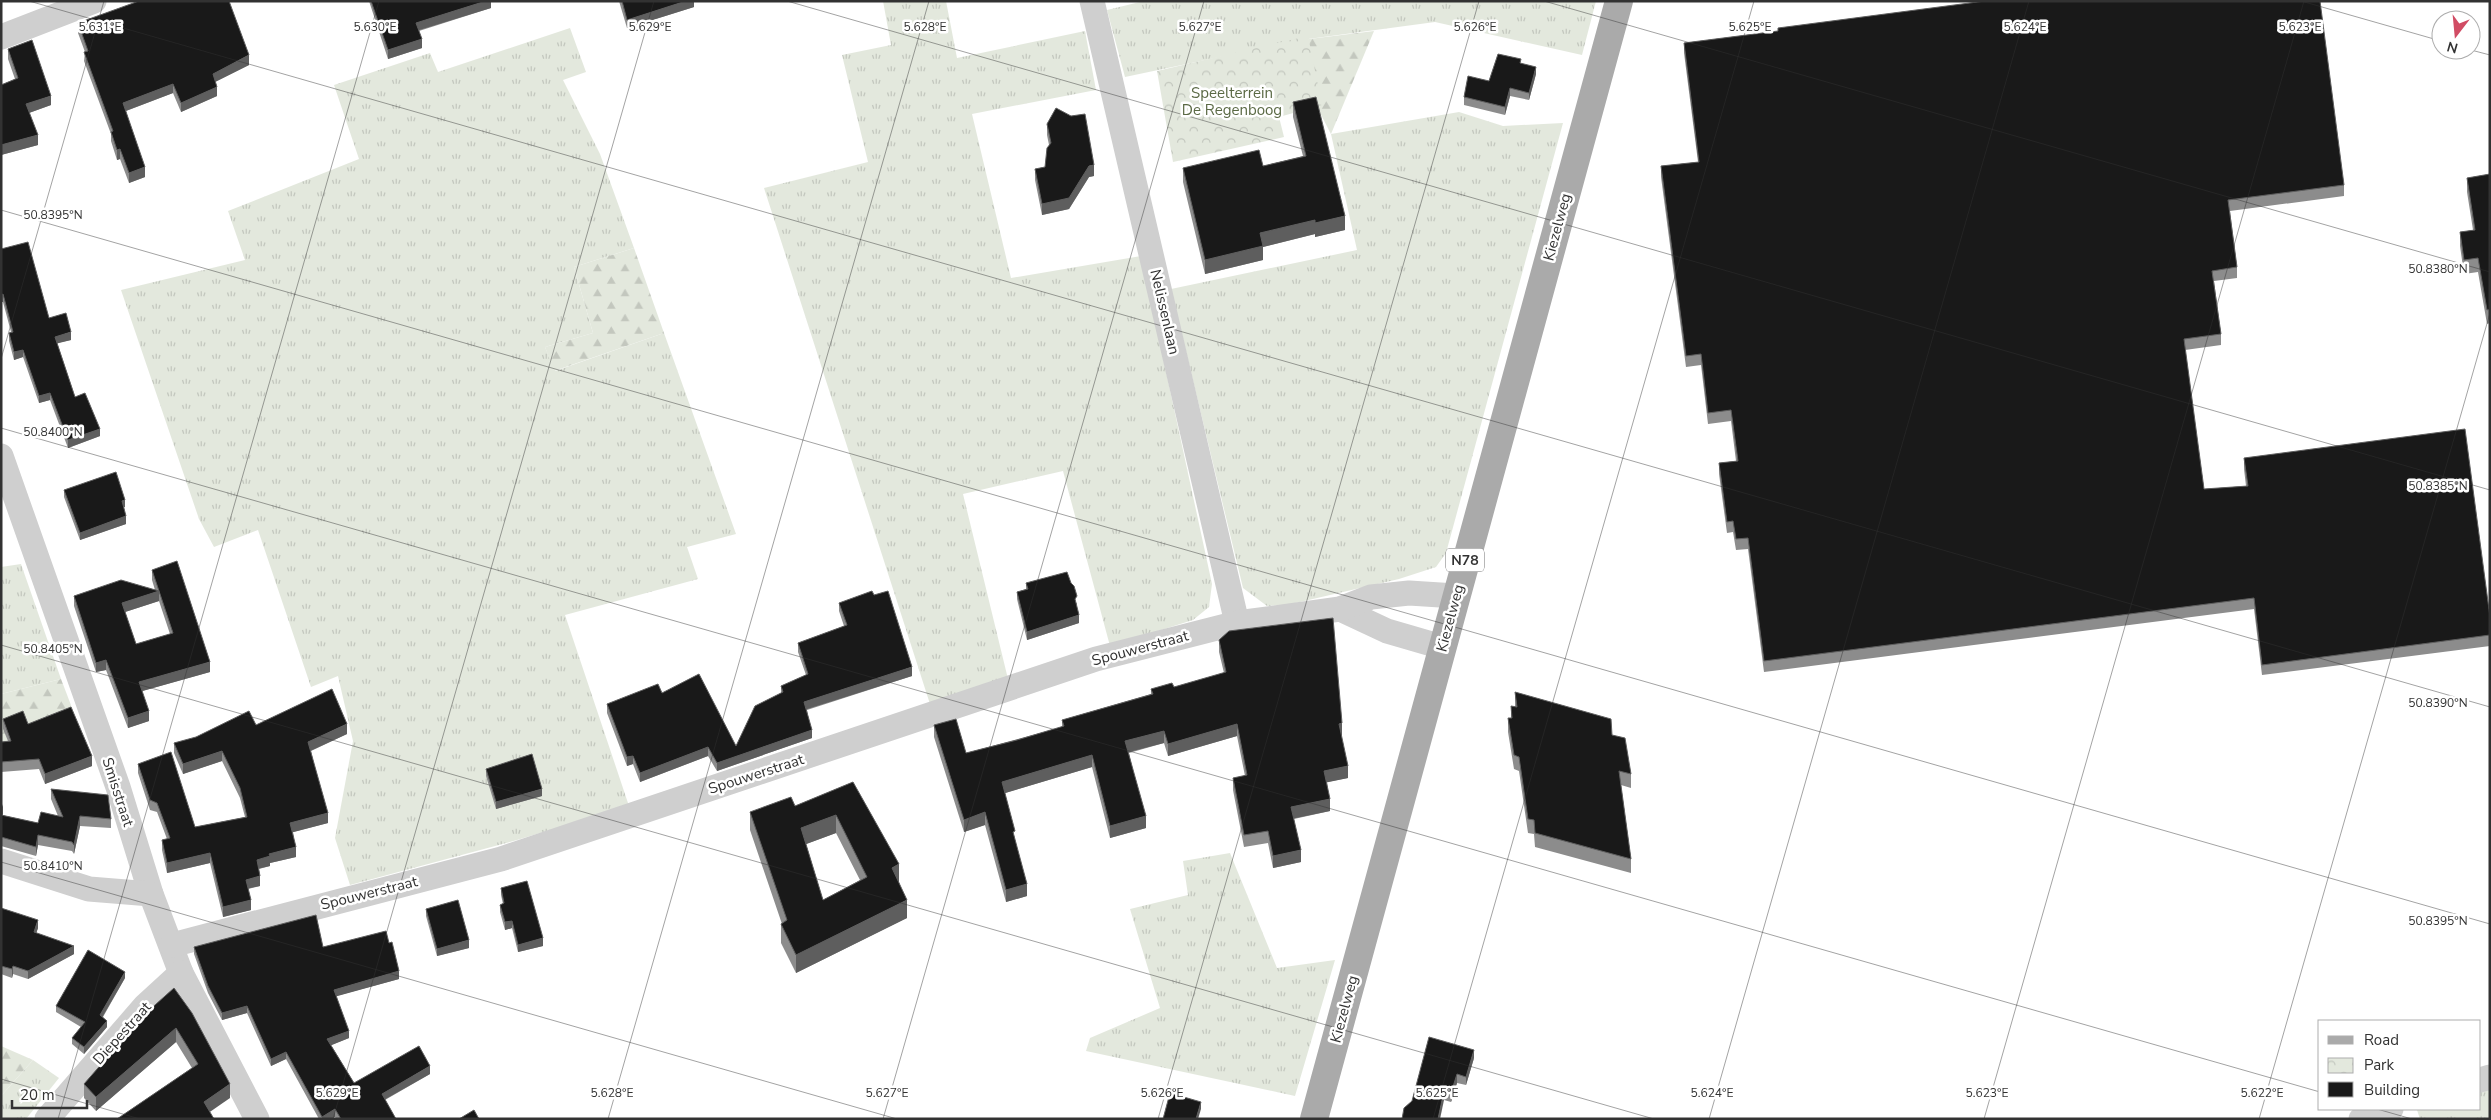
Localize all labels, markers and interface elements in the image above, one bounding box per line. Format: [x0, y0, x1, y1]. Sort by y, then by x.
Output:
north arrow [2431, 10, 2481, 60]
text: 5.631°E [79, 19, 121, 35]
text: 5.630°E [354, 19, 396, 35]
text: 5.629°E [629, 19, 671, 35]
text: 5.628°E [904, 19, 946, 35]
text: 5.627°E [1179, 19, 1221, 35]
text: 5.626°E [1454, 19, 1496, 35]
text: 5.625°E [1729, 19, 1771, 35]
text: 5.624°E [2004, 19, 2046, 35]
text: 5.623°E [2279, 19, 2321, 35]
text: N [2445, 36, 2460, 58]
park label: Speelterrein De Regenboog [1182, 83, 1282, 120]
street label: Kiezelweg [1538, 191, 1576, 263]
text: 50.8395°N [23, 207, 83, 223]
text: 50.8380°N [2408, 261, 2468, 277]
street label: Nelissenlaan [1145, 267, 1185, 357]
text: 50.8400°N [23, 424, 83, 440]
text: 50.8385°N [2408, 478, 2468, 494]
road number: N78 [1446, 548, 1484, 572]
street label: Kiezelweg [1431, 582, 1469, 654]
street label: Spouwerstraat [1089, 625, 1191, 671]
text: 50.8405°N [23, 641, 83, 657]
text: 50.8390°N [2408, 695, 2468, 711]
street label: Spouwerstraat [706, 749, 807, 799]
street label: Smisstraat [97, 755, 139, 830]
text: 50.8410°N [23, 858, 83, 874]
street label: Spouwerstraat [318, 871, 420, 915]
text: 50.8395°N [2408, 913, 2468, 929]
street label: Kiezelweg [1325, 973, 1363, 1045]
street label: Diepestraat [88, 997, 156, 1069]
legend [2318, 1020, 2481, 1110]
text: Road [2364, 1030, 2399, 1050]
text: Park [2364, 1055, 2394, 1075]
scale bar [12, 1078, 88, 1110]
text: Building [2364, 1080, 2420, 1100]
text: 20 m [20, 1085, 55, 1105]
text: 5.629°E [316, 1085, 358, 1101]
text: 5.628°E [591, 1085, 633, 1101]
text: 5.627°E [866, 1085, 908, 1101]
text: 5.626°E [1141, 1085, 1183, 1101]
text: 5.625°E [1416, 1085, 1458, 1101]
text: 5.624°E [1691, 1085, 1733, 1101]
text: 5.623°E [1966, 1085, 2008, 1101]
text: 5.622°E [2241, 1085, 2283, 1101]

